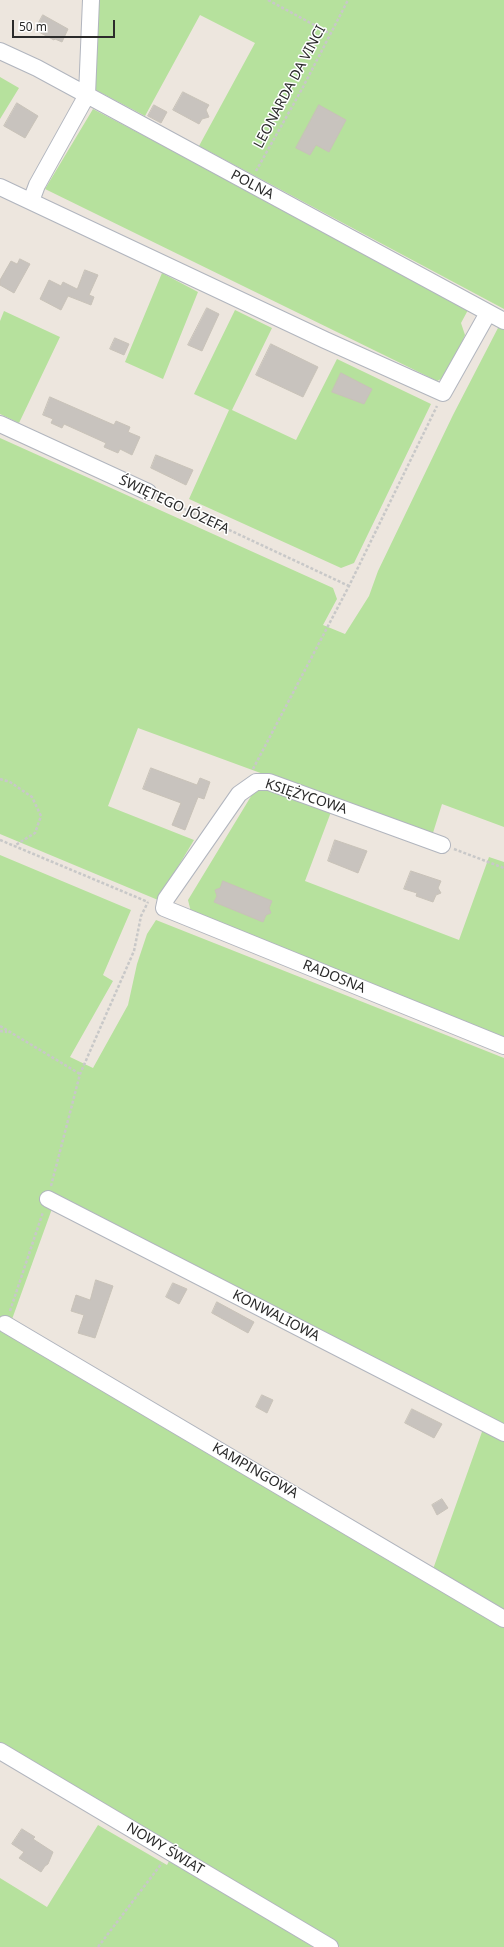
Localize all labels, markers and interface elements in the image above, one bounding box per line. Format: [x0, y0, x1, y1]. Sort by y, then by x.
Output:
scale bar [14, 12, 117, 38]
text: 50 m [19, 18, 47, 35]
street label: LEONARDA DA VINCI [250, 23, 330, 151]
street label: POLNA [228, 167, 276, 203]
street label: ŚWIĘTEGO JÓZEFA [116, 472, 232, 538]
street label: KSIĘŻYCOWA [263, 776, 349, 818]
street label: RADOSNA [300, 957, 368, 997]
street label: KONWALIOWA [230, 1287, 322, 1345]
street label: KAMPINGOWA [209, 1440, 301, 1502]
street label: NOWY ŚWIAT [123, 1819, 207, 1879]

